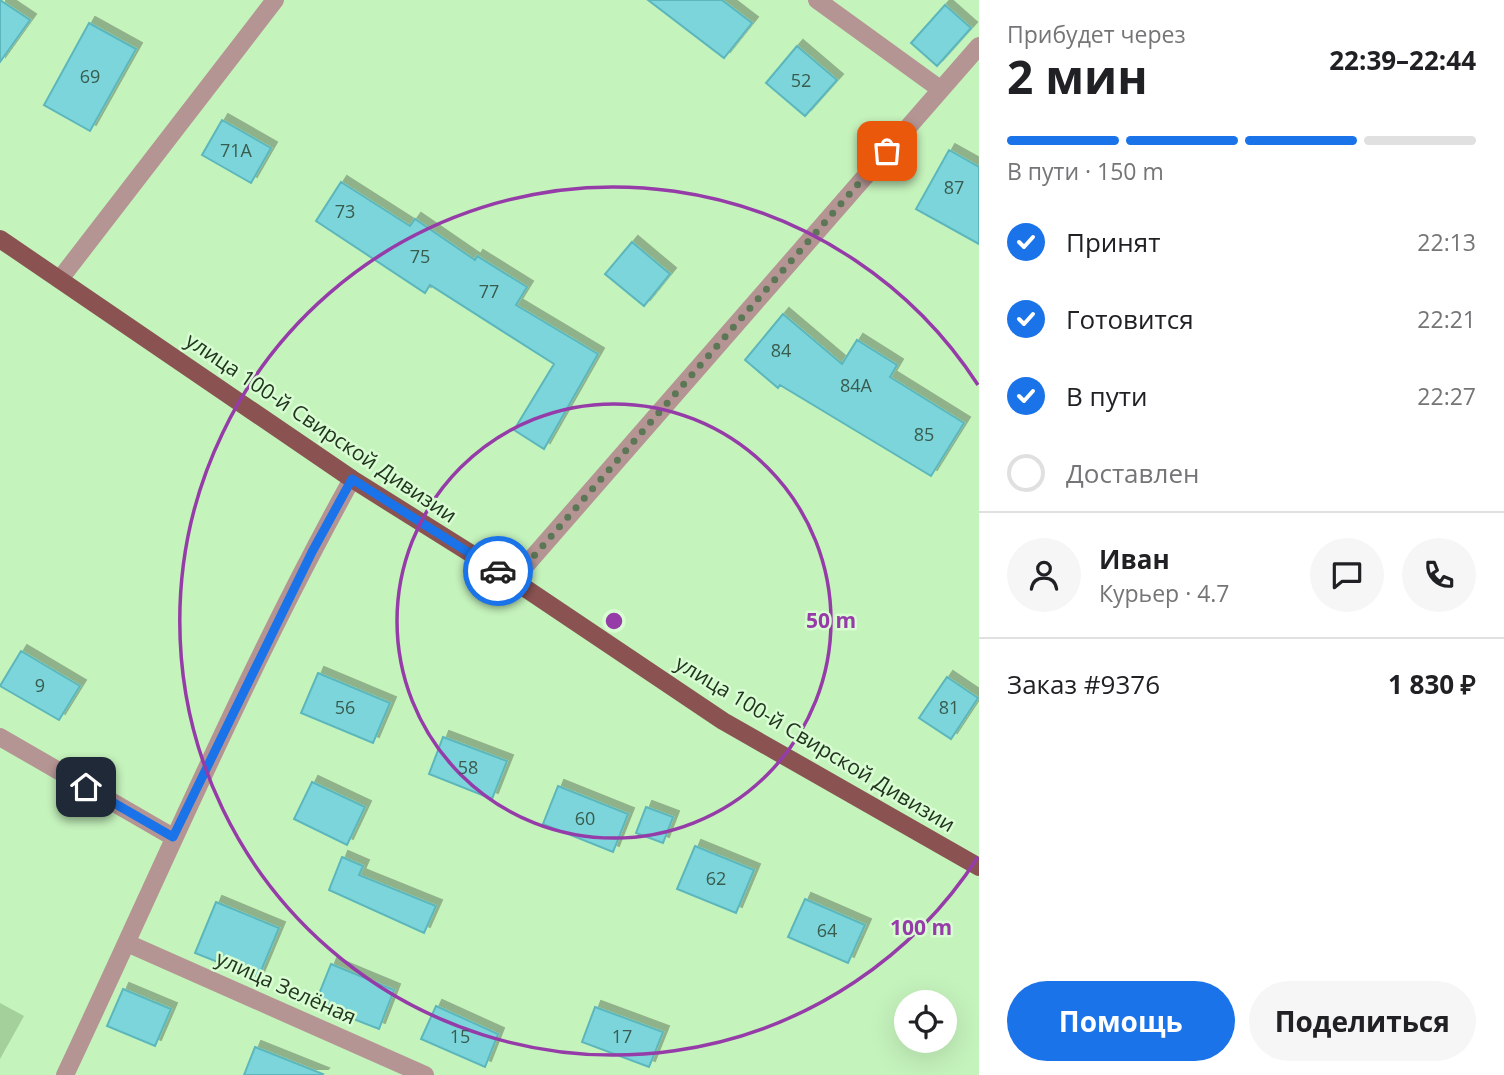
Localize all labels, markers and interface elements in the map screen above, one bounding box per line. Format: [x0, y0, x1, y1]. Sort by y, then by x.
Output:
text: Прибудет через [1007, 18, 1186, 50]
text: 22:39–22:44 [1329, 42, 1476, 78]
text: 2 мин [1007, 45, 1148, 107]
house number: 69 [80, 64, 100, 88]
house number: 52 [791, 68, 811, 92]
pin [857, 121, 917, 181]
icon: bag [868, 132, 906, 170]
house number: 71А [220, 138, 253, 162]
text: В пути · 150 m [1007, 155, 1164, 187]
house number: 87 [944, 175, 964, 199]
house number: 73 [335, 199, 355, 223]
icon: check [1007, 223, 1045, 261]
text: Принят [1066, 224, 1160, 260]
text: 22:13 [1417, 226, 1476, 258]
house number: 75 [410, 244, 430, 268]
house number: 77 [479, 279, 499, 303]
icon: check [1007, 300, 1045, 338]
text: Готовится [1066, 301, 1194, 337]
text: 22:21 [1417, 303, 1476, 335]
street label: улица 100-й Свирской Дивизии [180, 326, 463, 529]
house number: 84 [771, 338, 791, 362]
house number: 84А [840, 373, 873, 397]
icon: check [1007, 377, 1045, 415]
text: В пути [1066, 378, 1147, 414]
text: 22:27 [1417, 380, 1476, 412]
house number: 85 [914, 422, 934, 446]
text: Доставлен [1066, 455, 1199, 491]
courier [463, 536, 533, 606]
button: person [1007, 538, 1081, 612]
button: chat [1310, 538, 1384, 612]
button: phone [1402, 538, 1476, 612]
text: Иван [1099, 541, 1170, 577]
icon: car [479, 552, 517, 590]
text: Курьер · 4.7 [1099, 577, 1230, 609]
text: 50 m [806, 606, 856, 634]
centre of rings [602, 609, 626, 633]
street label: улица 100-й Свирской Дивизии [670, 648, 961, 838]
text: Заказ #9376 [1007, 666, 1160, 702]
text: 1 830 ₽ [1388, 666, 1476, 702]
house number: 9 [35, 673, 45, 697]
house number: 56 [335, 695, 355, 719]
house number: 81 [939, 695, 959, 719]
house number: 58 [458, 755, 478, 779]
pin [56, 757, 116, 817]
icon: home [67, 768, 105, 806]
house number: 60 [575, 806, 595, 830]
house number: 62 [706, 866, 726, 890]
text: 100 m [890, 913, 952, 941]
house number: 64 [817, 918, 837, 942]
street label: улица Зелёная [212, 944, 361, 1031]
button: Помощь [1007, 981, 1235, 1061]
button: Поделиться [1249, 981, 1476, 1061]
map controls [894, 990, 957, 1053]
button: locate [894, 990, 957, 1053]
house number: 15 [450, 1024, 470, 1048]
house number: 17 [612, 1024, 632, 1048]

